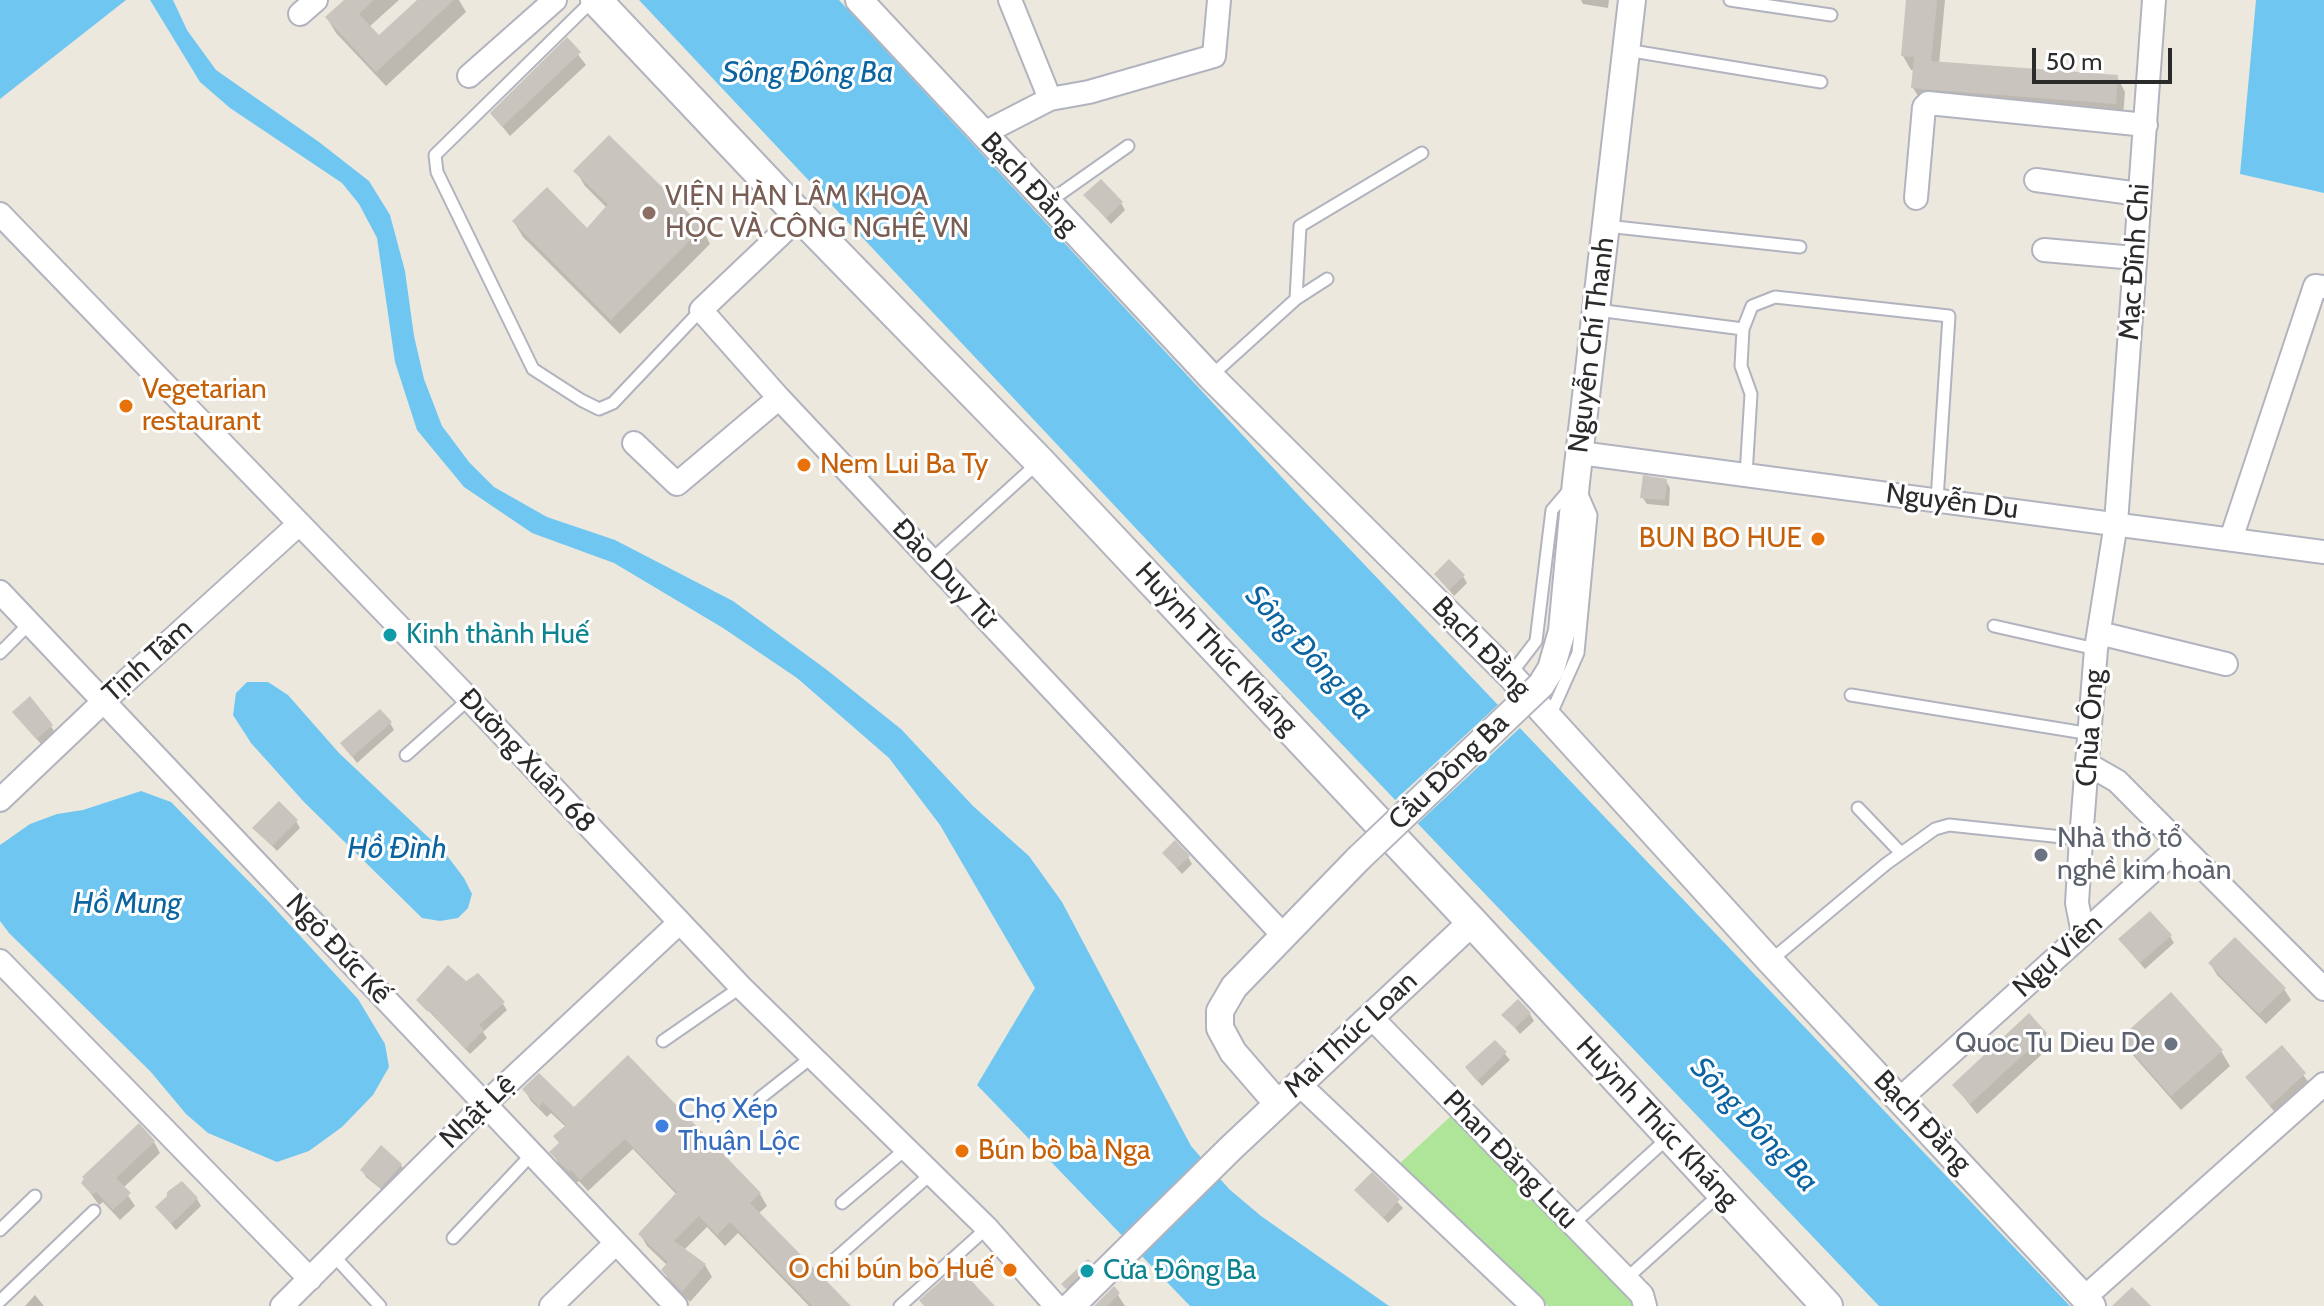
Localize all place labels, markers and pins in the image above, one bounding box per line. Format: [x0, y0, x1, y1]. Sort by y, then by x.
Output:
place label: VIỆN HÀN LÂM KHOA HỌC VÀ CÔNG NGHỆ VN [665, 180, 969, 246]
marker: VIỆN HÀN LÂM KHOA HỌC VÀ CÔNG NGHỆ VN [640, 204, 658, 222]
place label: Vegetarian restaurant [142, 373, 267, 439]
marker: Vegetarian restaurant [117, 397, 135, 415]
place label: Nem Lui Ba Ty [820, 448, 988, 482]
marker: Nem Lui Ba Ty [795, 456, 813, 474]
place label: BUN BO HUE [1639, 522, 1802, 556]
marker: BUN BO HUE [1809, 530, 1827, 548]
place label: Kinh thành Huế [406, 618, 589, 652]
marker: Kinh thành Huế [381, 626, 399, 644]
place label: Nhà thờ tổ nghề kim hoàn [2057, 822, 2231, 888]
marker: Nhà thờ tổ nghề kim hoàn [2032, 846, 2050, 864]
place label: Quoc Tu Dieu De [1955, 1027, 2155, 1061]
marker: Quoc Tu Dieu De [2162, 1035, 2180, 1053]
place label: Chợ Xép Thuận Lộc [678, 1093, 800, 1159]
marker: Chợ Xép Thuận Lộc [653, 1117, 671, 1135]
place label: Bún bò bà Nga [978, 1134, 1150, 1168]
marker: Bún bò bà Nga [953, 1142, 971, 1160]
place label: O chi bún bò Huế [788, 1253, 994, 1287]
place label: Cửa Đông Ba [1103, 1254, 1256, 1288]
marker: O chi bún bò Huế [1001, 1261, 1019, 1279]
marker: Cửa Đông Ba [1078, 1262, 1096, 1280]

